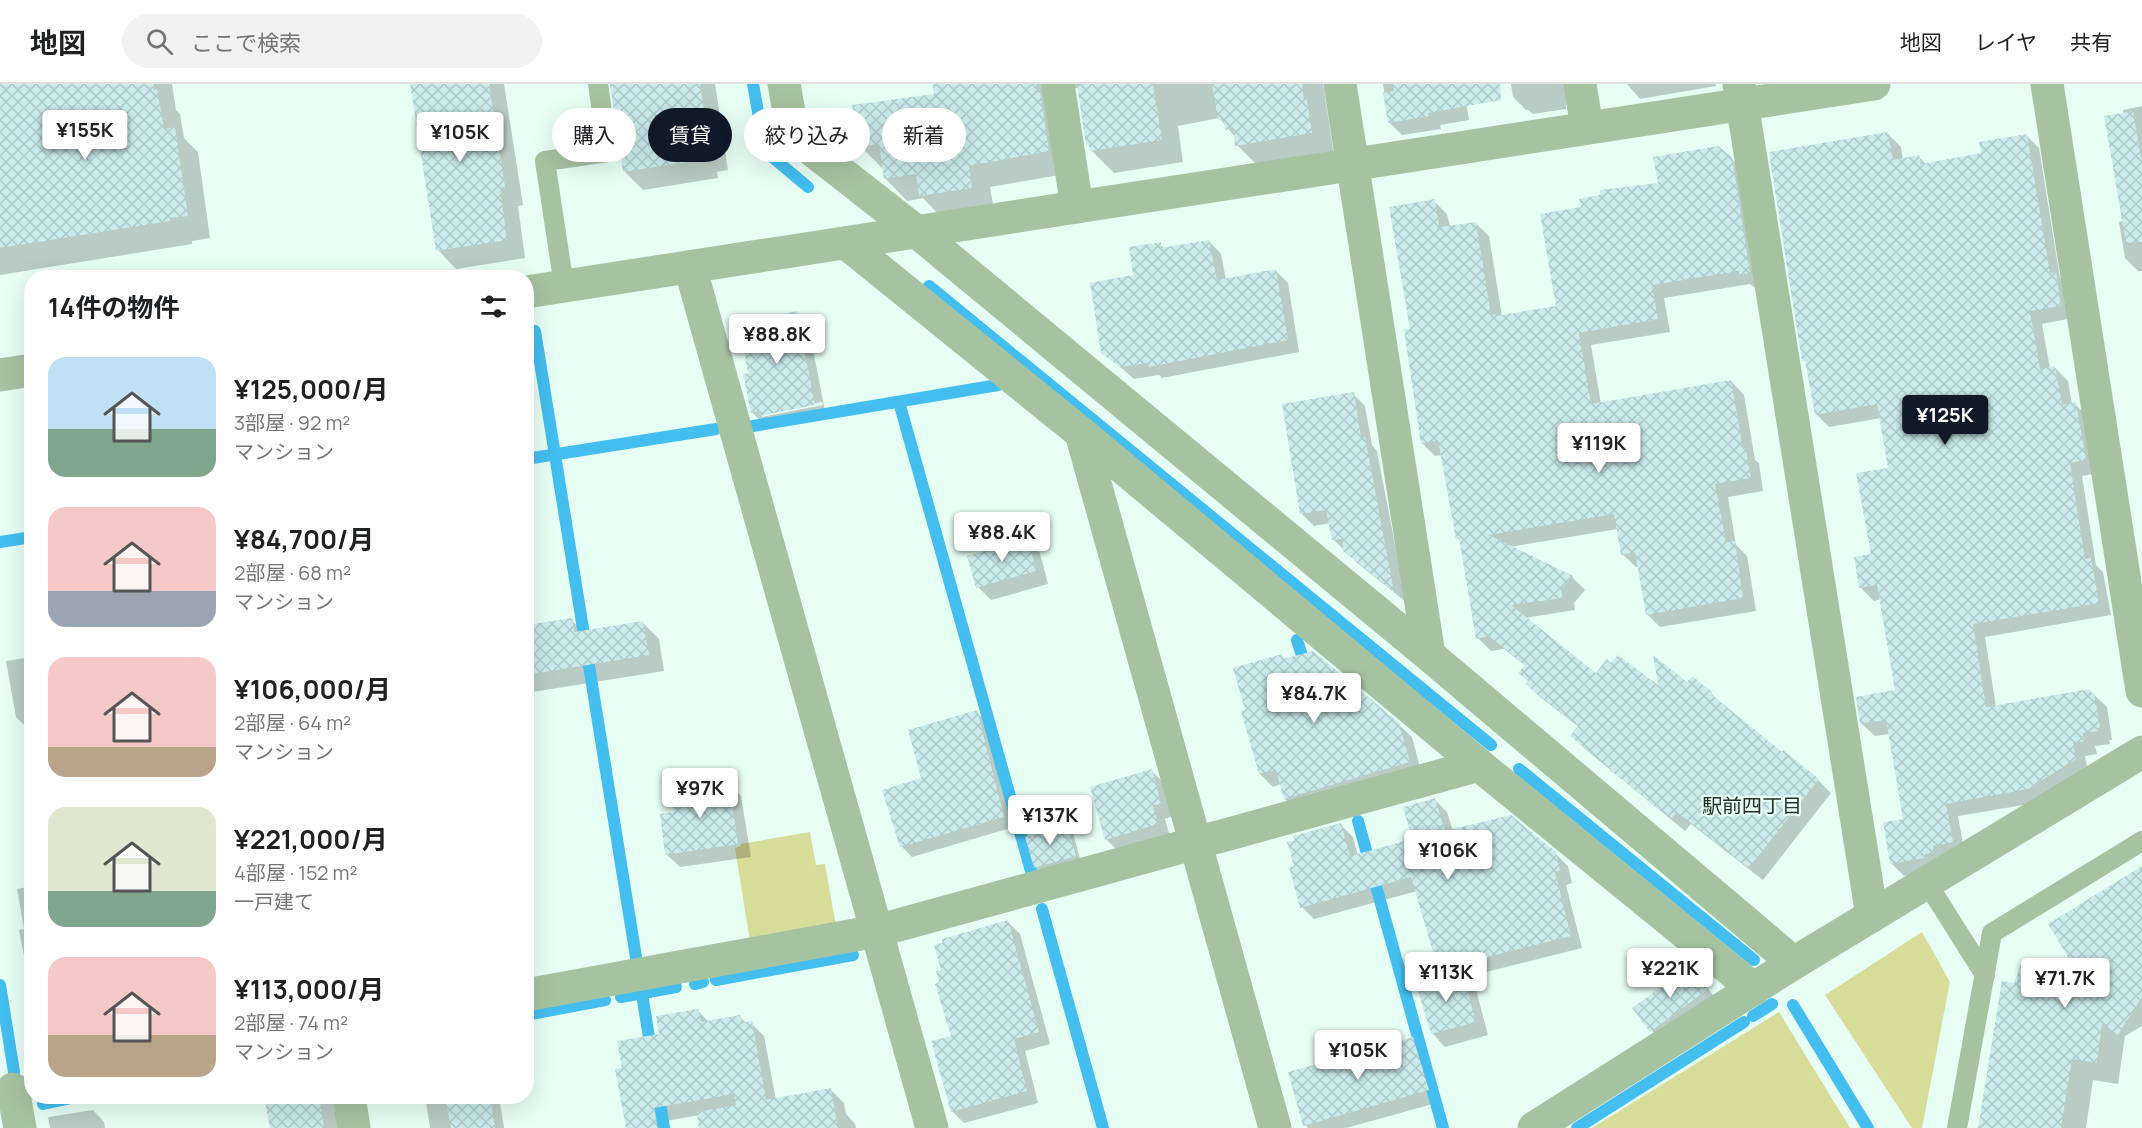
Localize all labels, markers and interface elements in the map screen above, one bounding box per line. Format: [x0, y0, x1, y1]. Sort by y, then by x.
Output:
search box [122, 14, 542, 68]
text: 地図 [30, 23, 86, 61]
icon: search [143, 25, 176, 58]
text: ここで検索 [191, 28, 301, 58]
text: 地図 [1900, 28, 1942, 56]
text: レイヤ [1975, 28, 2037, 56]
text: 共有 [2070, 28, 2112, 56]
chip: 購入 [552, 108, 636, 162]
chip: 賃貸 [648, 108, 732, 162]
chip: 絞り込み [744, 108, 870, 162]
chip: 新着 [882, 108, 966, 162]
pin: ¥155K [43, 110, 127, 161]
pin: ¥105K [418, 112, 502, 163]
text: ¥155K [56, 116, 114, 143]
text: ¥105K [431, 118, 489, 145]
text: 14件の物件 [48, 289, 179, 325]
icon: filters [477, 290, 510, 323]
pin: ¥88.8K [728, 314, 826, 365]
text: ¥88.8K [743, 320, 811, 347]
text: ¥125,000/月 [234, 371, 388, 407]
icon: home [96, 381, 168, 453]
pin: ¥125K [1903, 395, 1987, 446]
text: ¥125K [1916, 401, 1974, 428]
text: 3部屋 · 92 m² [234, 409, 350, 436]
pin: ¥119K [1557, 423, 1641, 474]
text: ¥119K [1571, 429, 1627, 456]
text: マンション [234, 438, 334, 465]
pin: ¥88.4K [953, 512, 1051, 563]
text: ¥88.4K [968, 518, 1036, 545]
text: ¥84,700/月 [234, 521, 374, 557]
icon: home [96, 531, 168, 603]
text: 2部屋 · 68 m² [234, 559, 351, 586]
text: マンション [234, 588, 334, 615]
text: ¥106,000/月 [234, 671, 391, 707]
pin: ¥84.7K [1265, 673, 1363, 724]
text: ¥84.7K [1281, 679, 1347, 706]
icon: home [96, 681, 168, 753]
text: 2部屋 · 64 m² [234, 709, 351, 736]
text: マンション [234, 738, 334, 765]
pin: ¥97K [664, 768, 736, 819]
text: ¥97K [676, 774, 724, 801]
district label: 駅前四丁目 [1702, 792, 1802, 819]
pin: ¥137K [1008, 795, 1092, 846]
text: ¥137K [1022, 801, 1078, 828]
text: ¥221,000/月 [234, 821, 388, 857]
pin: ¥106K [1406, 830, 1490, 881]
icon: home [96, 831, 168, 903]
text: ¥106K [1418, 836, 1478, 863]
text: 4部屋 · 152 m² [234, 859, 357, 886]
text: 一戸建て [234, 888, 314, 915]
pin: ¥221K [1628, 948, 1712, 999]
pin: ¥113K [1404, 952, 1488, 1003]
text: ¥221K [1641, 954, 1699, 981]
text: ¥113K [1419, 958, 1473, 985]
pin: ¥71.7K [2016, 958, 2114, 1009]
text: ¥71.7K [2035, 964, 2095, 991]
text: ¥113,000/月 [234, 971, 384, 1007]
icon: home [96, 981, 168, 1053]
text: 2部屋 · 74 m² [234, 1009, 348, 1036]
pin: ¥105K [1316, 1030, 1400, 1081]
text: ¥105K [1329, 1036, 1387, 1063]
text: マンション [234, 1038, 334, 1065]

